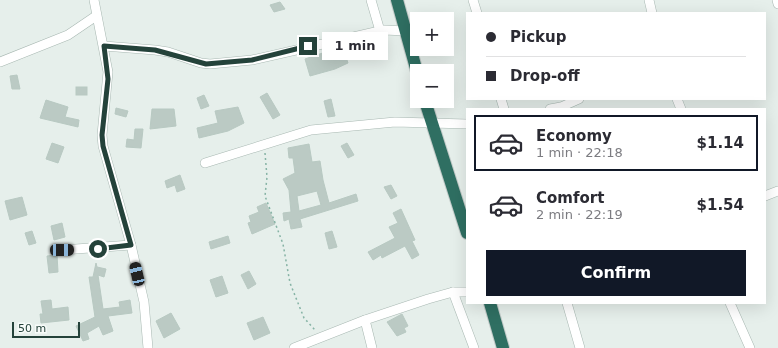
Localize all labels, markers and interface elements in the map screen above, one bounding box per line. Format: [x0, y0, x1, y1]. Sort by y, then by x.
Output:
map controls [410, 12, 454, 108]
button: + [410, 12, 454, 56]
text: Pickup [510, 28, 566, 46]
callout: 1 min [322, 32, 388, 60]
route end [299, 37, 317, 55]
text: 1 min [335, 38, 375, 53]
button: − [410, 64, 454, 108]
text: Drop-off [510, 67, 580, 85]
icon: car [488, 125, 524, 161]
text: Economy [536, 127, 612, 145]
text: $1.14 [697, 134, 744, 152]
text: 1 min · 22:18 [536, 145, 623, 160]
icon: car [488, 187, 524, 223]
text: Comfort [536, 189, 604, 207]
text: $1.54 [697, 196, 744, 214]
text: 2 min · 22:19 [536, 207, 623, 222]
route start [89, 240, 107, 258]
car [50, 244, 74, 256]
button: Confirm [486, 250, 746, 296]
car [128, 261, 146, 287]
scale bar [12, 320, 80, 339]
text: 50 m [18, 322, 46, 335]

